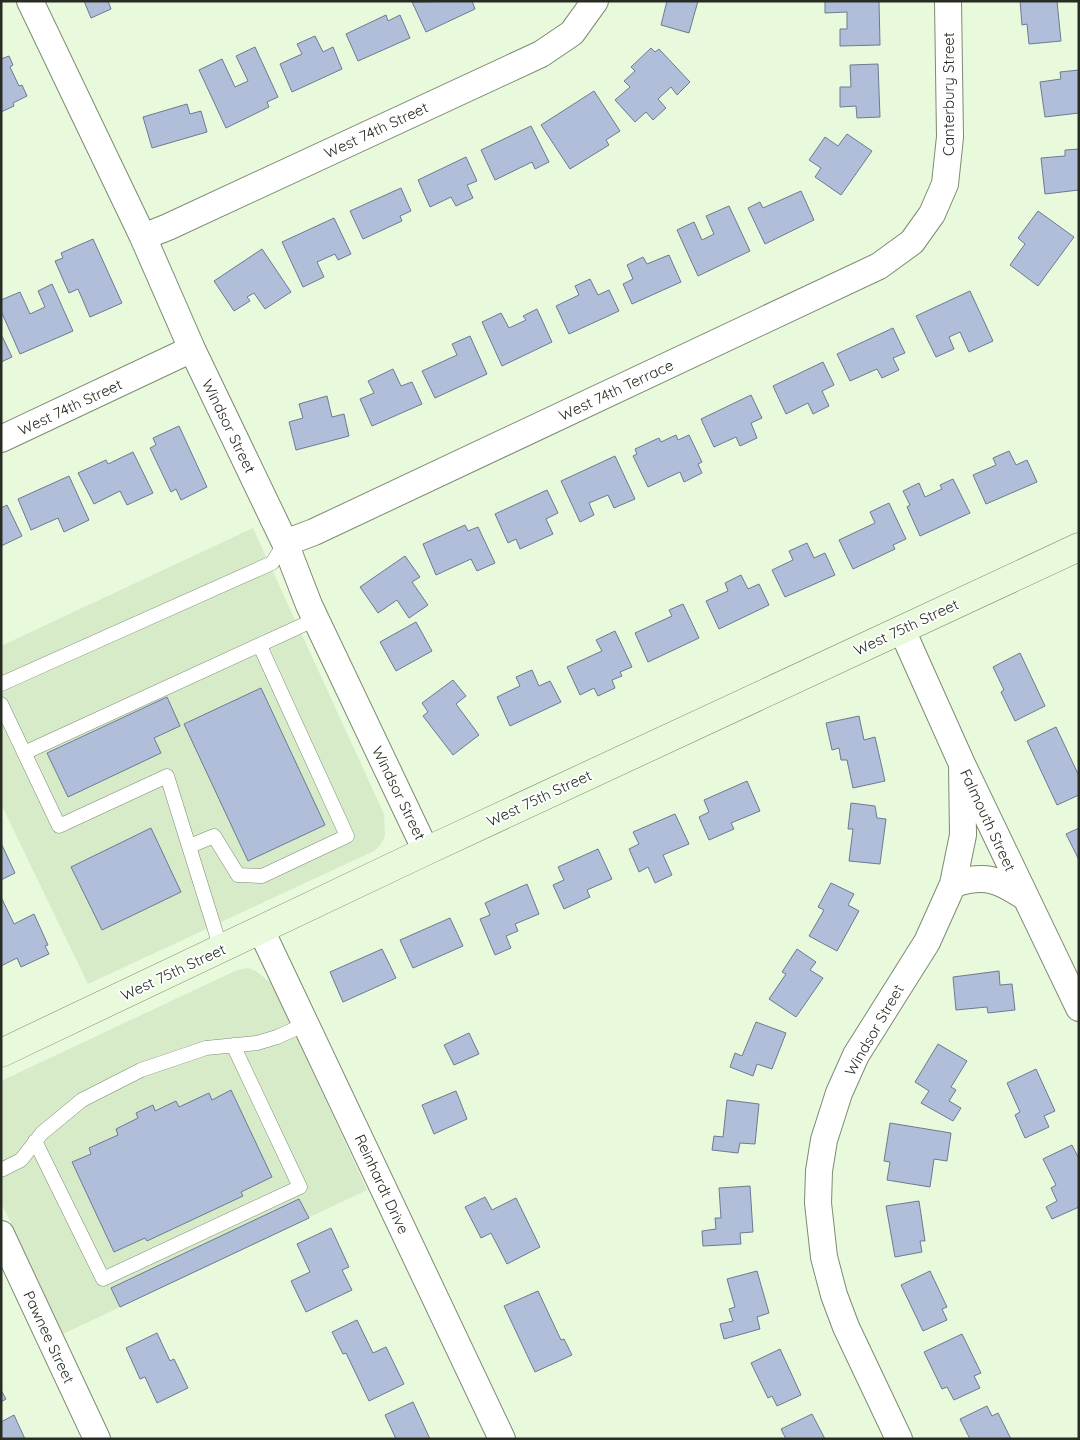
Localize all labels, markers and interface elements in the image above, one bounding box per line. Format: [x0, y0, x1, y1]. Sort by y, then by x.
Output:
street label: Canterbury Street [939, 32, 958, 156]
street label: West 74th Street [321, 98, 431, 162]
street label: West 74th Terrace [556, 355, 676, 425]
street label: West 74th Street [15, 375, 125, 439]
street label: Windsor Street [198, 376, 260, 476]
street label: West 75th Street [851, 594, 961, 660]
street label: Windsor Street [368, 743, 430, 843]
street label: West 75th Street [484, 765, 594, 831]
street label: Falmouth Street [956, 766, 1020, 874]
street label: West 75th Street [118, 939, 228, 1005]
street label: Windsor Street [840, 981, 908, 1079]
street label: Reinhardt Drive [351, 1131, 413, 1237]
street label: Pawnee Street [19, 1288, 79, 1386]

